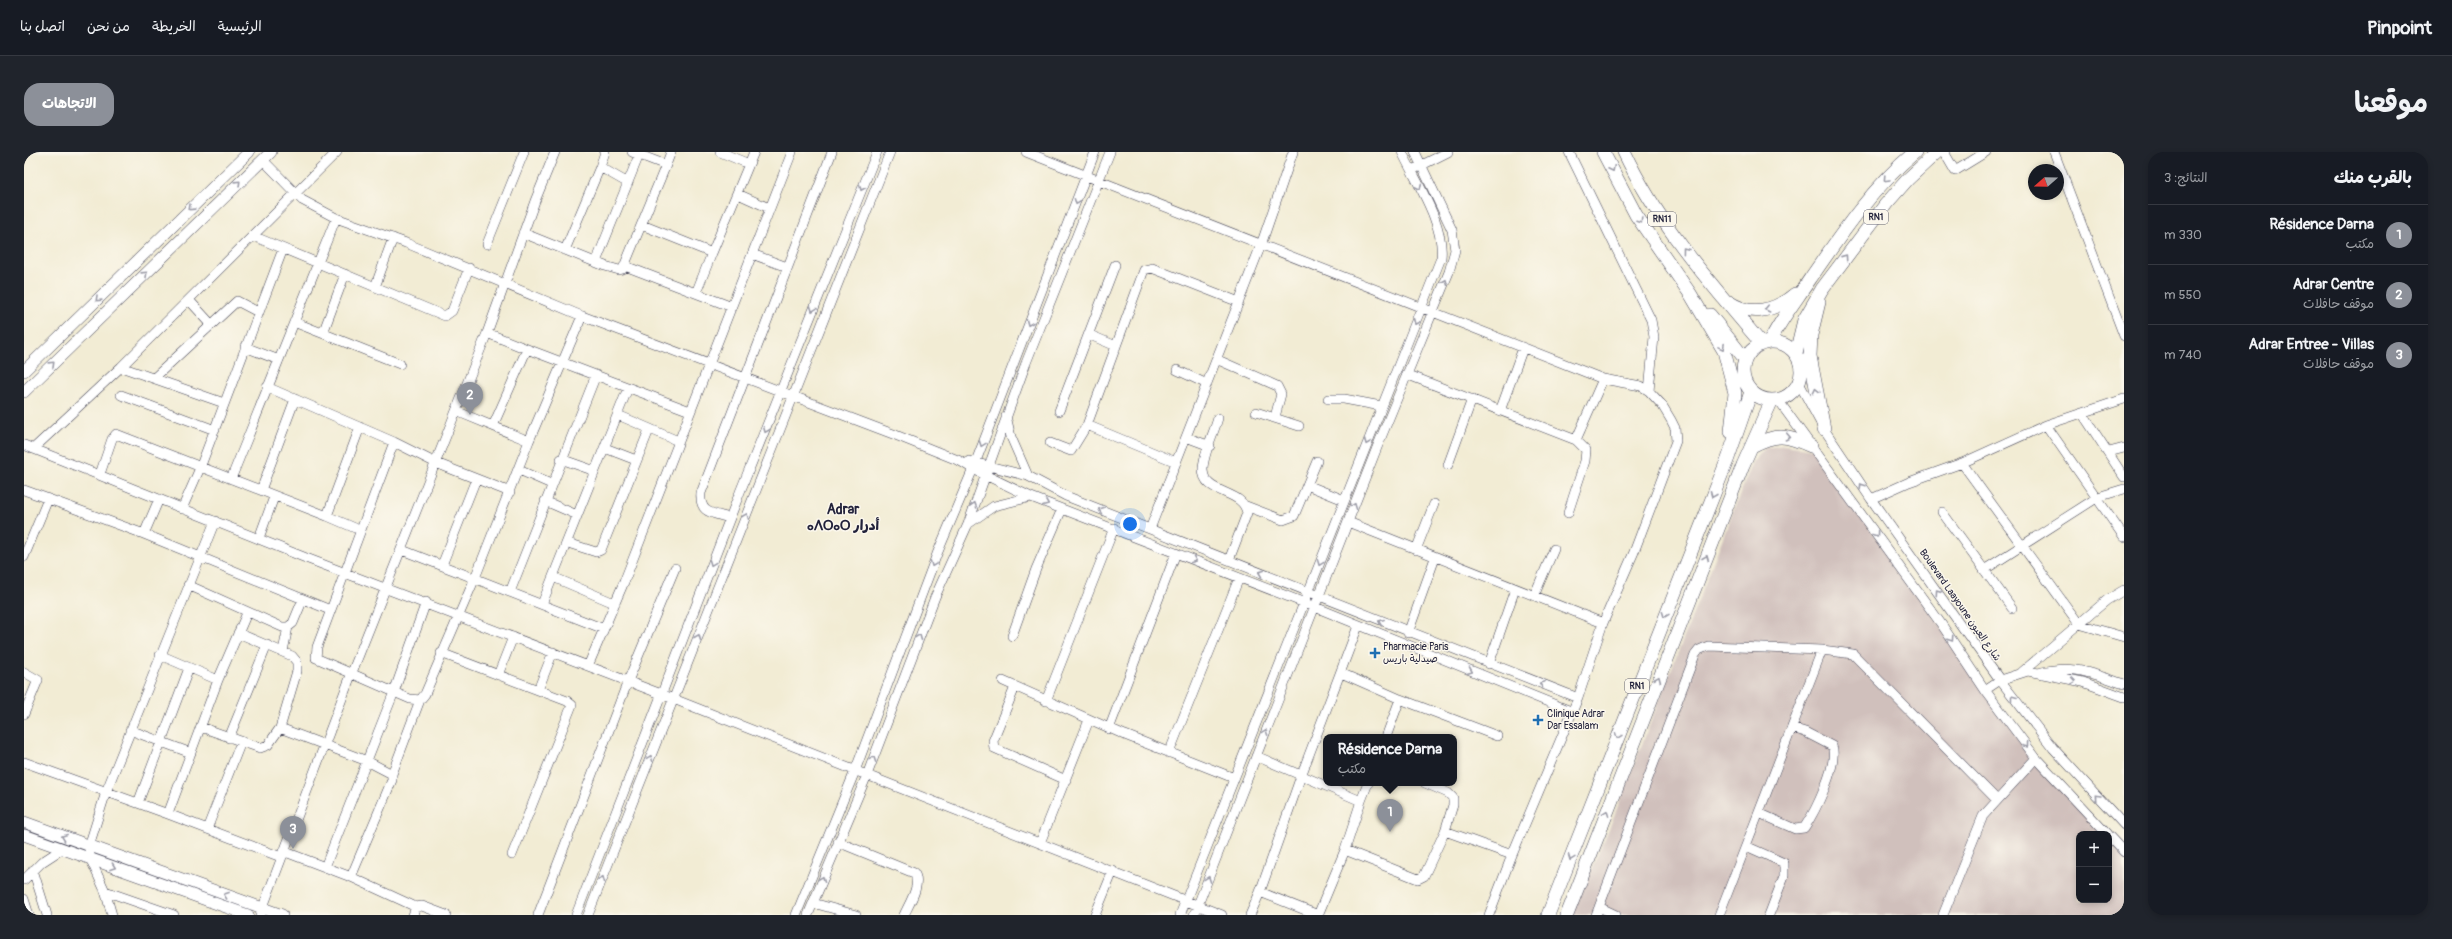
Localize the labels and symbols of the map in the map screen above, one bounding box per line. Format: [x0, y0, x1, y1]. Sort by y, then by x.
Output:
north arrow [2028, 164, 2064, 200]
one-way arrow [1607, 165, 1615, 173]
one-way arrow [1884, 174, 1891, 182]
one-way arrow [234, 181, 241, 188]
one-way arrow [1414, 183, 1422, 191]
one-way arrow [858, 184, 866, 191]
one-way arrow [1073, 198, 1081, 205]
one-way arrow [188, 204, 196, 211]
road number: RN1 [1864, 210, 1888, 224]
road number: RN11 [1648, 212, 1676, 226]
one-way arrow [1635, 216, 1642, 223]
one-way arrow [1682, 247, 1689, 254]
one-way arrow [1840, 254, 1848, 261]
one-way arrow [140, 271, 148, 279]
one-way arrow [1440, 279, 1448, 287]
one-way arrow [95, 294, 103, 302]
one-way arrow [810, 305, 818, 312]
one-way arrow [1763, 305, 1770, 313]
one-way arrow [1413, 317, 1421, 325]
one-way arrow [1026, 318, 1034, 326]
one-way arrow [1717, 342, 1724, 350]
one-way arrow [47, 362, 55, 369]
pin: 2 [457, 382, 483, 415]
one-way arrow [1812, 388, 1820, 394]
one-way arrow [762, 426, 770, 433]
one-way arrow [1785, 433, 1791, 441]
one-way arrow [1364, 438, 1372, 446]
one-way arrow [979, 440, 987, 447]
one-way arrow [1860, 483, 1867, 490]
one-way arrow [1710, 491, 1718, 498]
one-way arrow [1043, 498, 1050, 506]
district label: Adrar ⴰⴷⵔⴰⵔ أدرار [807, 501, 880, 534]
one-way arrow [970, 501, 978, 508]
one-way arrow [1350, 503, 1358, 510]
one-way arrow [1097, 507, 1105, 515]
one-way arrow [741, 513, 749, 520]
your location [1120, 514, 1140, 534]
one-way arrow [1871, 530, 1879, 537]
street label: Boulevard Laayoune شارع العيون [1916, 547, 2003, 664]
one-way arrow [1702, 555, 1710, 562]
one-way arrow [1190, 556, 1197, 564]
one-way arrow [709, 560, 717, 567]
one-way arrow [1317, 560, 1325, 567]
one-way arrow [930, 561, 938, 568]
one-way arrow [1257, 570, 1264, 578]
one-way arrow [1935, 589, 1943, 596]
one-way arrow [1661, 612, 1669, 619]
one-way arrow [1378, 618, 1385, 626]
one-way arrow [693, 633, 701, 640]
one-way arrow [914, 634, 922, 641]
one-way arrow [1946, 635, 1954, 642]
place label: Pharmacie Paris صيدلية باريس [1383, 641, 1449, 665]
marker: Pharmacie Paris صيدلية باريس [1370, 648, 1380, 658]
one-way arrow [1467, 666, 1474, 674]
one-way arrow [1654, 675, 1662, 682]
one-way arrow [2070, 676, 2077, 685]
road number: RN1 [1625, 679, 1649, 693]
one-way arrow [1538, 681, 1545, 689]
one-way arrow [2011, 695, 2018, 702]
place label: Clinique Adrar Dar Essalam [1547, 708, 1605, 732]
marker: Clinique Adrar Dar Essalam [1532, 714, 1544, 726]
one-way arrow [1261, 728, 1269, 735]
one-way arrow [1614, 733, 1622, 740]
one-way arrow [2021, 741, 2028, 748]
one-way arrow [646, 755, 654, 762]
one-way arrow [868, 755, 876, 762]
one-way arrow [2095, 794, 2102, 802]
pin: 1 [1377, 799, 1403, 832]
one-way arrow [1602, 810, 1610, 817]
pin: 3 [280, 816, 306, 849]
one-way arrow [60, 833, 67, 841]
one-way arrow [1567, 854, 1575, 861]
one-way arrow [110, 862, 117, 870]
one-way arrow [598, 875, 606, 882]
one-way arrow [818, 875, 826, 882]
one-way arrow [1203, 875, 1211, 882]
one-way arrow [222, 891, 229, 900]

